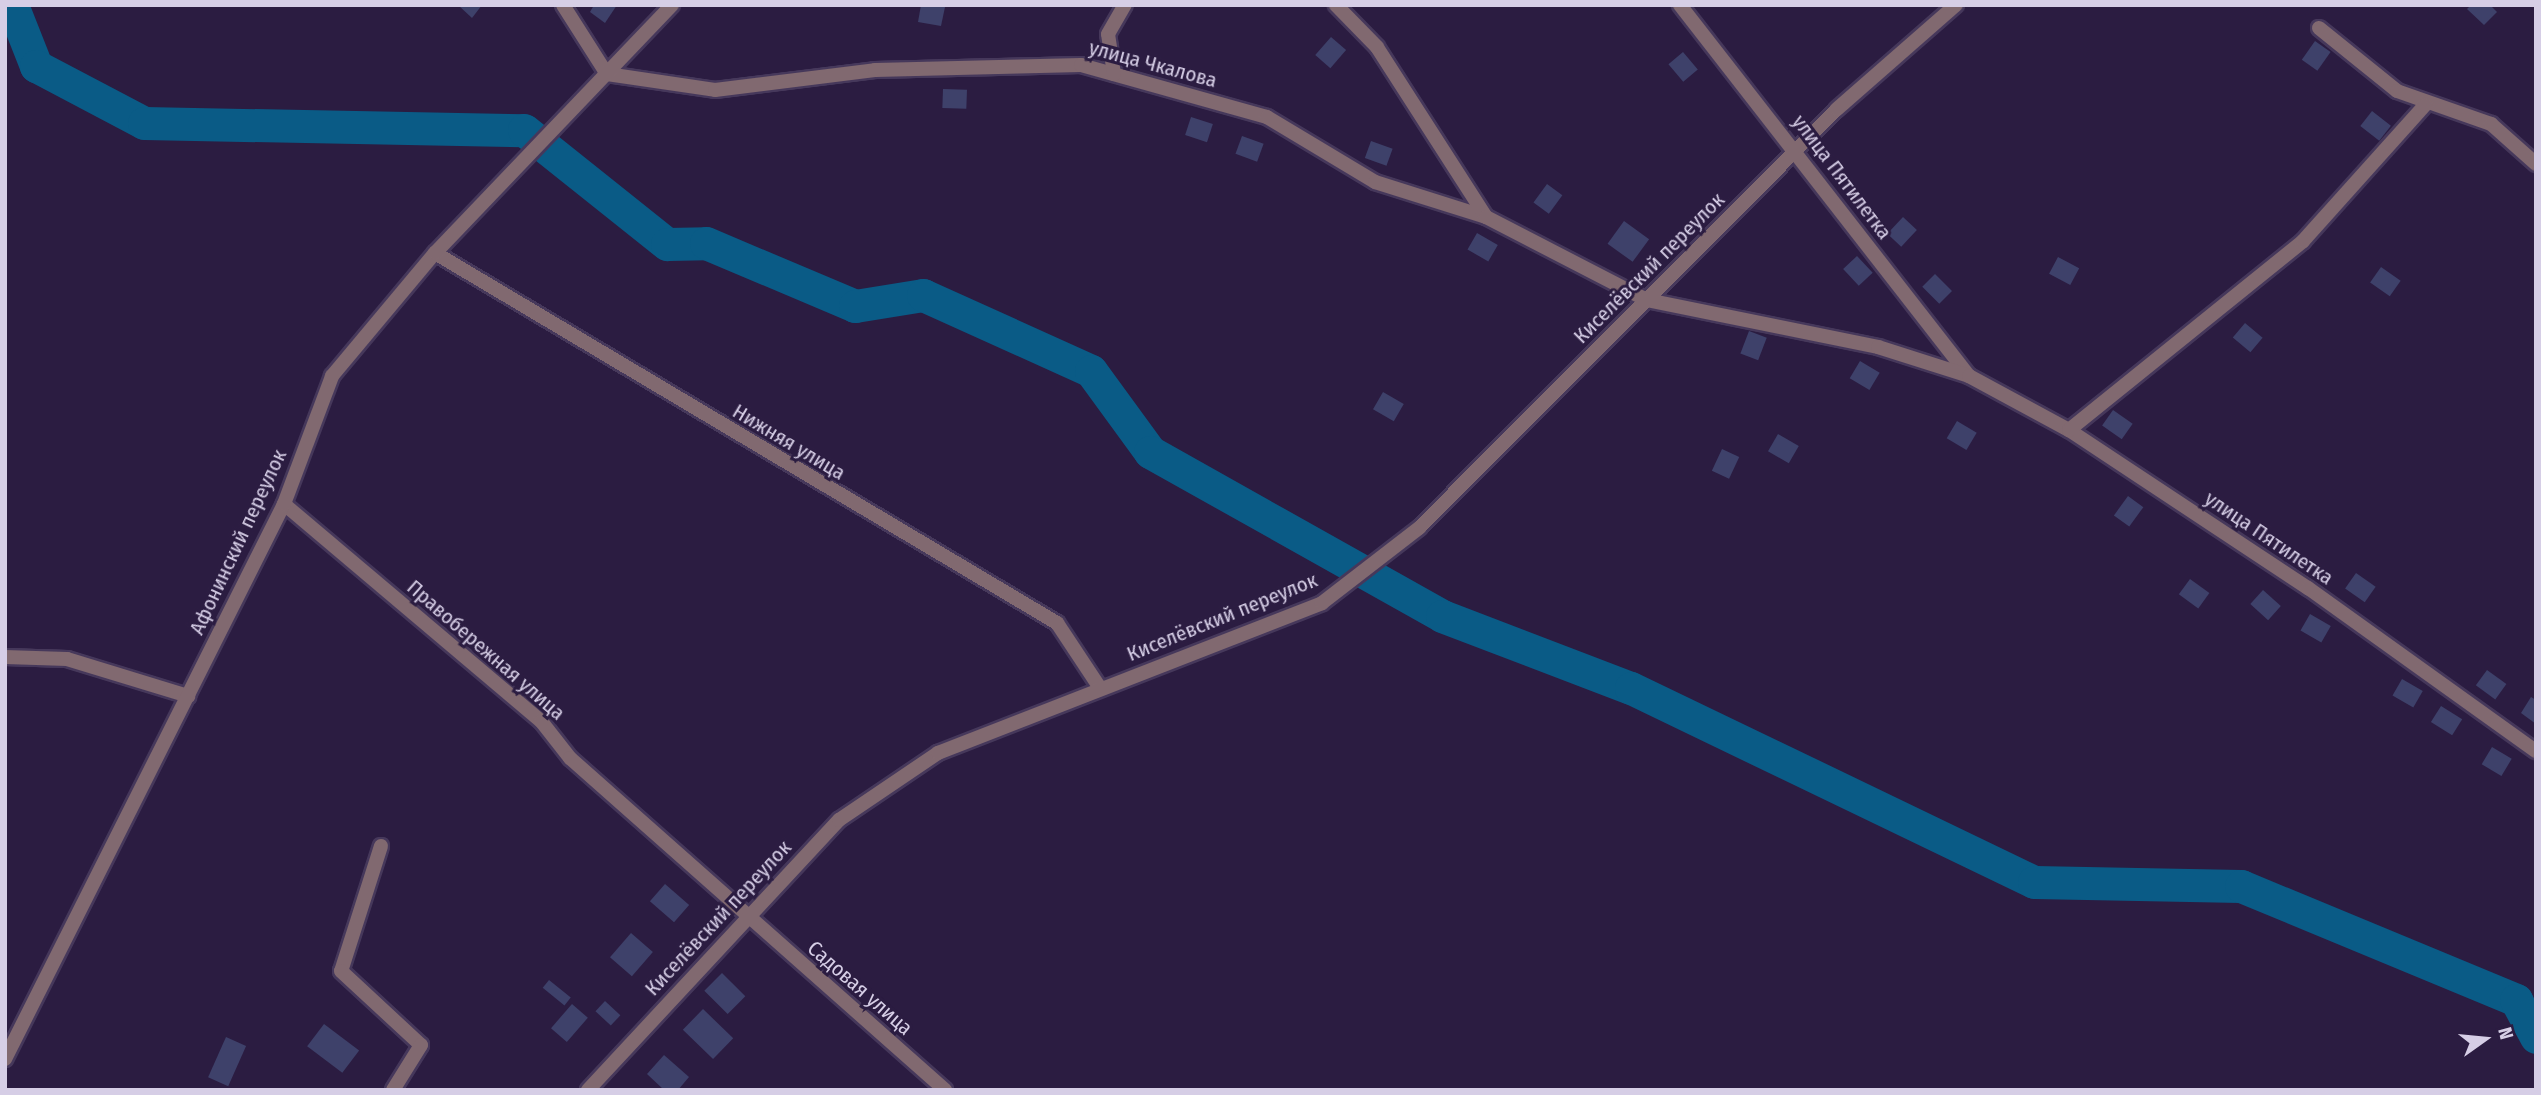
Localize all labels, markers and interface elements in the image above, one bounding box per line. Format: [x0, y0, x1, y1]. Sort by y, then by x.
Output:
street label: улица Чкалова [1086, 35, 1220, 93]
street label: улица Пятилетка [1787, 110, 1897, 244]
street label: Киселёвский переулок [1568, 187, 1730, 349]
street label: Нижняя улица [728, 398, 850, 486]
street label: Афонинский переулок [184, 445, 292, 639]
street label: улица Пятилетка [2200, 486, 2338, 590]
street label: Киселёвский переулок [1123, 567, 1321, 667]
street label: Правобережная улица [402, 575, 570, 725]
street label: Киселёвский переулок [640, 835, 796, 1001]
street label: Садовая улица [802, 936, 918, 1040]
north arrow [2450, 1004, 2520, 1074]
text: N [2493, 1025, 2518, 1042]

